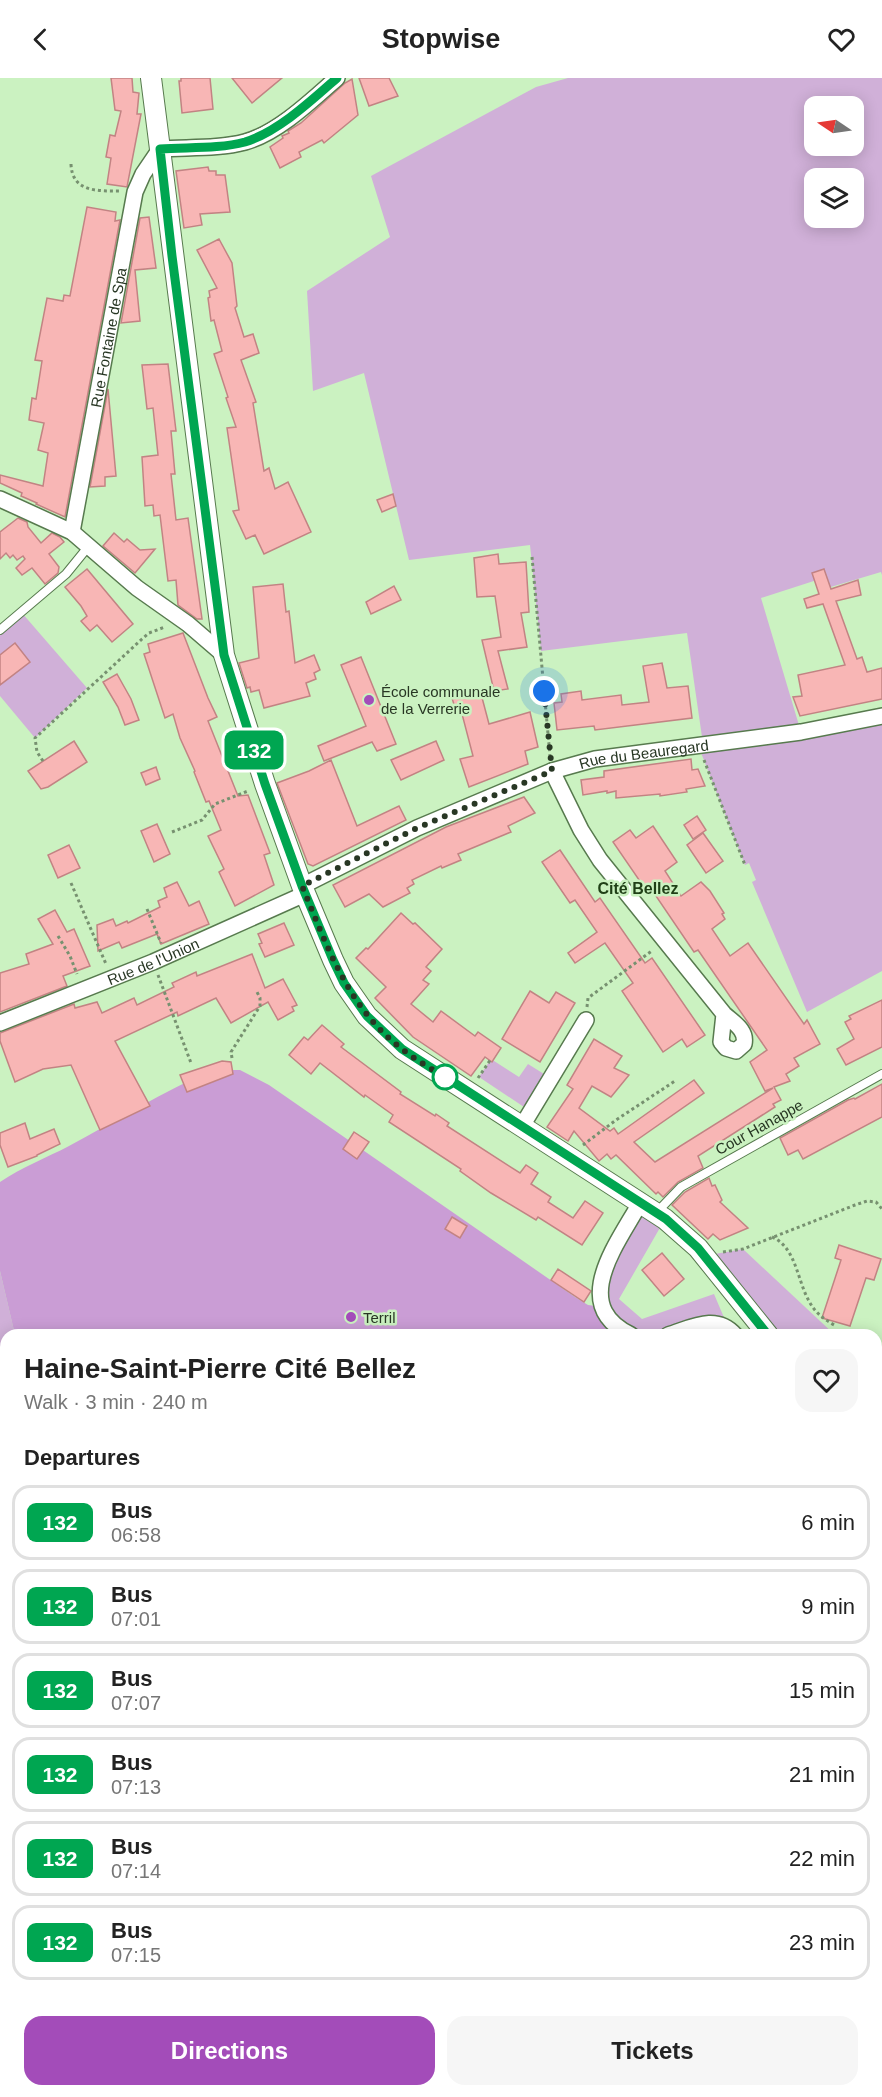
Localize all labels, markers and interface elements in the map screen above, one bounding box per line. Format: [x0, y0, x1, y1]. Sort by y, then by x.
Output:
icon: back [24, 23, 57, 56]
icon: heart [825, 23, 858, 56]
text: Stopwise [382, 24, 500, 54]
north arrow [804, 96, 864, 156]
map controls [804, 96, 864, 228]
button: layers [804, 168, 864, 228]
street label: Rue Fontaine de Spa [87, 265, 129, 409]
your location [529, 676, 559, 706]
place label: École communale de la Verrerie [381, 683, 500, 717]
marker: École communale de la Verrerie [362, 693, 376, 707]
line badge: 132 [220, 730, 288, 770]
street label: Rue du Beauregard [577, 736, 710, 772]
text: 132 [236, 739, 272, 762]
district label: Cité Bellez [598, 880, 678, 897]
street label: Rue de l'Union [105, 934, 201, 988]
unlabelled marker [432, 1064, 458, 1090]
street label: Cour Hanappe [712, 1096, 806, 1158]
place label: Terril [363, 1309, 396, 1326]
marker: Terril [344, 1310, 358, 1324]
button: heart [795, 1349, 858, 1412]
text: Haine-Saint-Pierre Cité Bellez [24, 1353, 416, 1384]
text: Walk · 3 min · 240 m [24, 1391, 208, 1413]
text: Departures [24, 1445, 140, 1470]
text: Bus [111, 1498, 153, 1523]
text: 6 min [801, 1510, 855, 1535]
text: 132 [42, 1511, 78, 1534]
text: 06:58 [111, 1524, 161, 1546]
text: Bus [111, 1582, 153, 1607]
text: 9 min [801, 1594, 855, 1619]
text: 132 [42, 1595, 78, 1618]
text: 07:01 [111, 1608, 161, 1630]
text: Bus [111, 1666, 153, 1691]
text: 15 min [789, 1678, 855, 1703]
text: 132 [42, 1679, 78, 1702]
text: 07:07 [111, 1692, 161, 1714]
text: Bus [111, 1750, 153, 1775]
text: 21 min [789, 1762, 855, 1787]
text: 132 [42, 1763, 78, 1786]
text: 07:13 [111, 1776, 161, 1798]
text: Bus [111, 1834, 153, 1859]
text: 22 min [789, 1846, 855, 1871]
text: 132 [42, 1847, 78, 1870]
text: 07:14 [111, 1860, 161, 1882]
text: Bus [111, 1918, 153, 1943]
text: 23 min [789, 1930, 855, 1955]
text: 132 [42, 1931, 78, 1954]
text: 07:15 [111, 1944, 161, 1966]
button: Directions [24, 2016, 435, 2085]
button: Tickets [447, 2016, 858, 2085]

